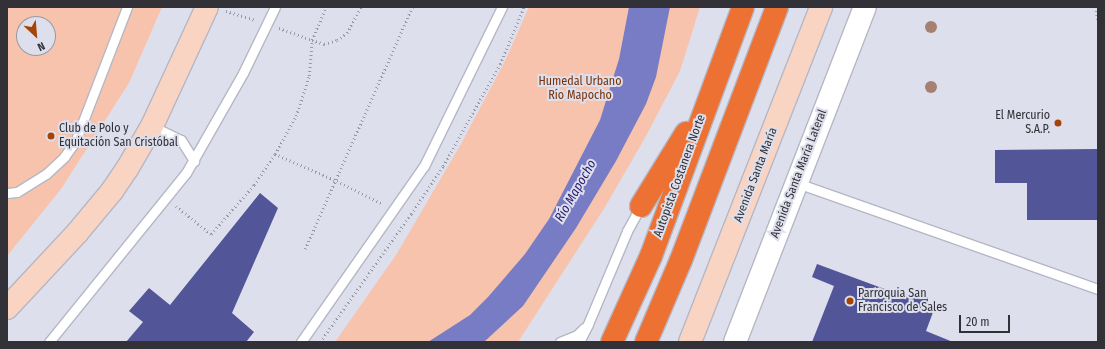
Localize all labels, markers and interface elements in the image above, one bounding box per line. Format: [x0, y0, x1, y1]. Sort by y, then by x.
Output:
north arrow [16, 16, 56, 56]
text: N [35, 39, 47, 54]
park label: Humedal Urbano Río Mapocho [539, 75, 621, 103]
street label: Avenida Santa María Lateral [768, 108, 830, 240]
place label: El Mercurio S.A.P. [995, 109, 1050, 137]
street label: Autopista Costanera Norte [651, 113, 709, 239]
marker: El Mercurio S.A.P. [1053, 118, 1063, 128]
place label: Club de Polo y Equitación San Cristóbal [59, 122, 178, 150]
street label: Avenida Santa María [731, 126, 781, 224]
marker: Club de Polo y Equitación San Cristóbal [46, 131, 56, 141]
water label: Río Mapocho [552, 157, 600, 225]
place label: Parroquia San Francisco de Sales [858, 287, 947, 315]
marker: Parroquia San Francisco de Sales [845, 296, 855, 306]
scale bar [961, 307, 1012, 333]
text: 20 m [966, 315, 990, 329]

